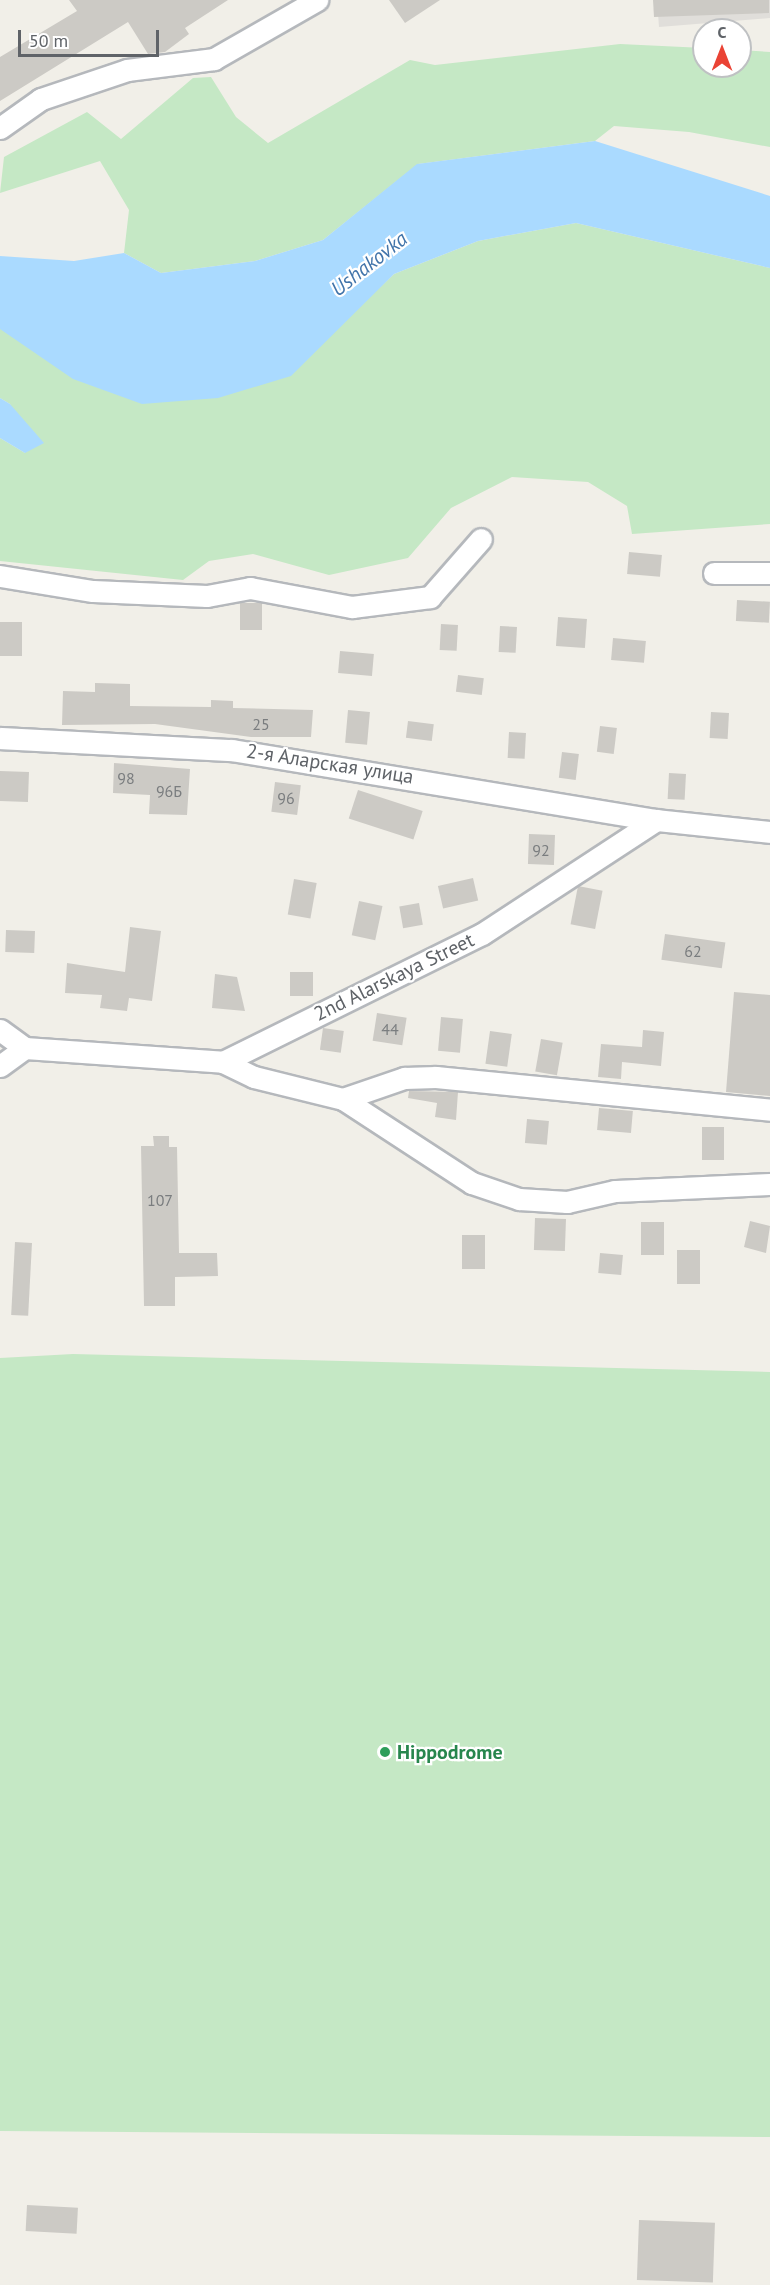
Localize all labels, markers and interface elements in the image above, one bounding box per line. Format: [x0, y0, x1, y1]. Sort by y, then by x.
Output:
scale bar [21, 18, 162, 56]
north arrow [692, 18, 752, 78]
text: С [718, 22, 726, 42]
text: 50 m [29, 29, 68, 52]
water label: Ushakovka [326, 226, 412, 302]
house number: 25 [252, 714, 270, 734]
street label: 2-я Аларская улица [244, 739, 416, 789]
house number: 98 [117, 768, 135, 788]
house number: 96Б [156, 781, 182, 801]
house number: 96 [277, 788, 295, 808]
house number: 92 [532, 840, 550, 860]
street label: 2nd Alarskaya Street [310, 928, 478, 1026]
house number: 62 [684, 941, 702, 961]
house number: 44 [381, 1019, 399, 1039]
house number: 107 [147, 1190, 173, 1210]
place label: Hippodrome [397, 1740, 503, 1764]
marker: Hippodrome [378, 1745, 392, 1759]

